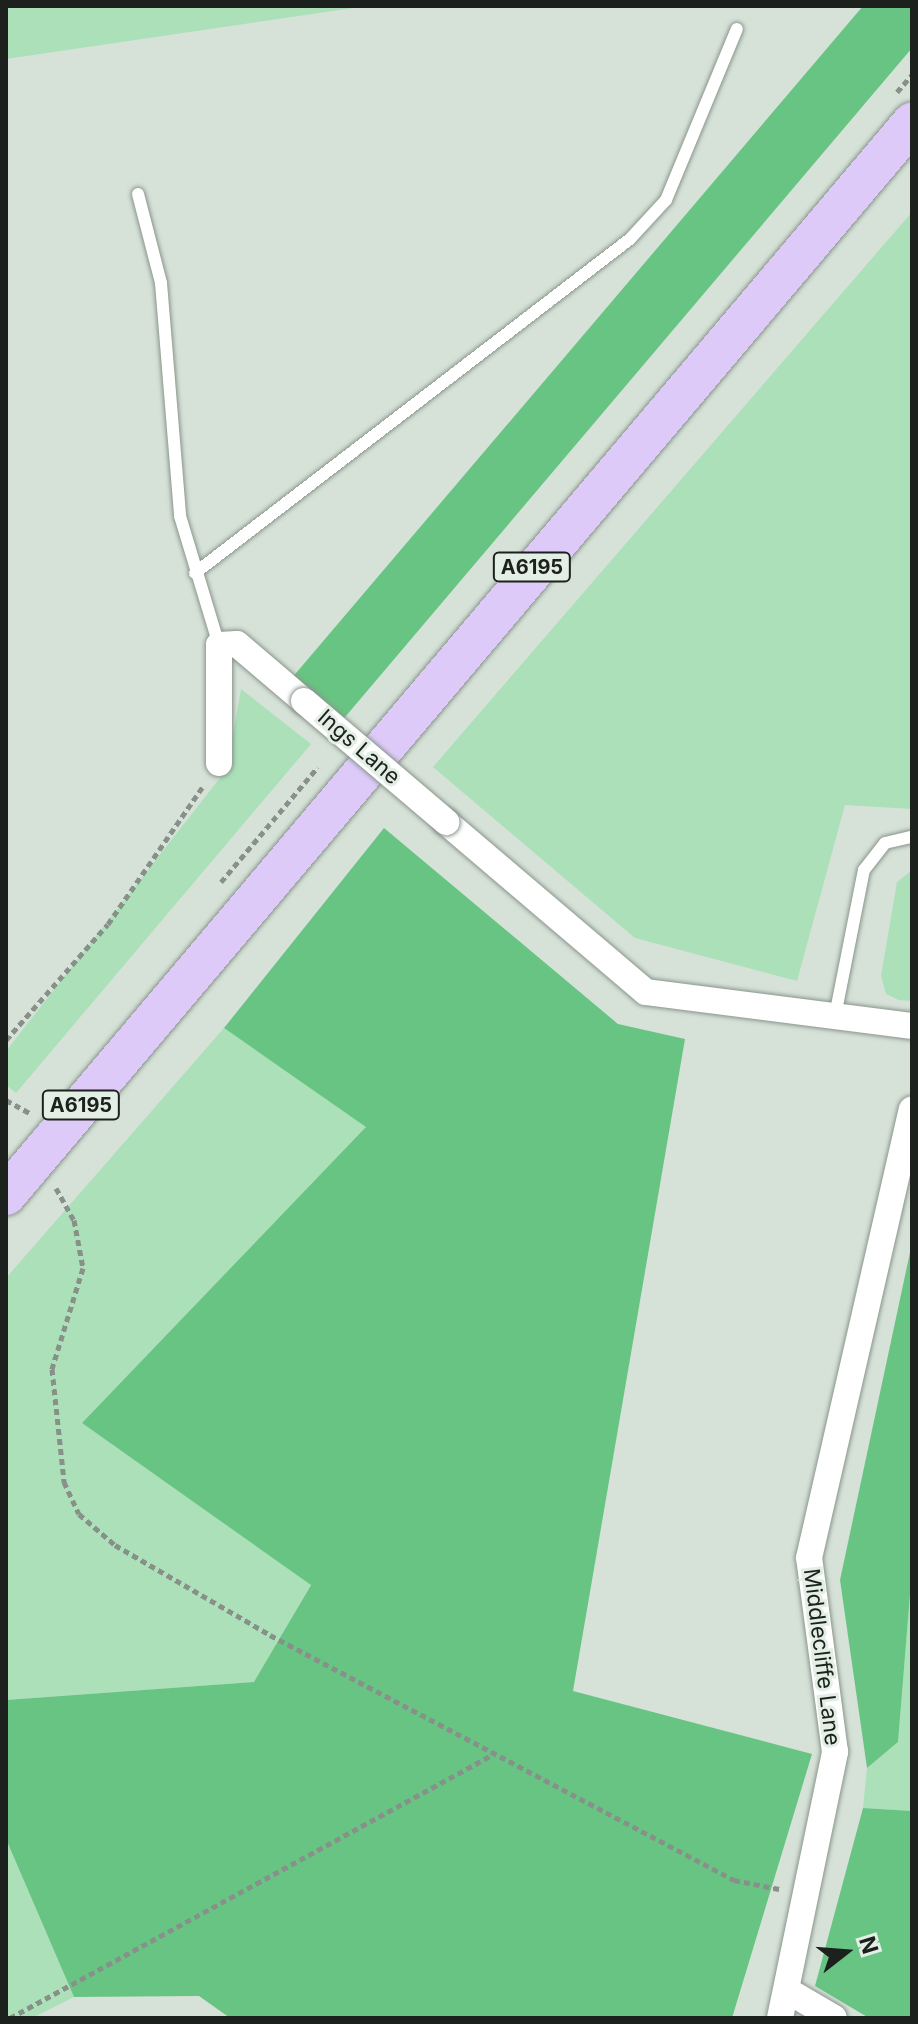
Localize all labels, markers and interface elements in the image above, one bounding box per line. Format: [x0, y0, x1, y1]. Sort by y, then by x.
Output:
road number: A6195 [492, 551, 572, 583]
street label: Ings Lane [312, 704, 406, 790]
road number: A6195 [41, 1089, 121, 1121]
street label: Middlecliffe Lane [798, 1567, 846, 1747]
north arrow [806, 1912, 886, 1992]
text: N [854, 1933, 884, 1957]

